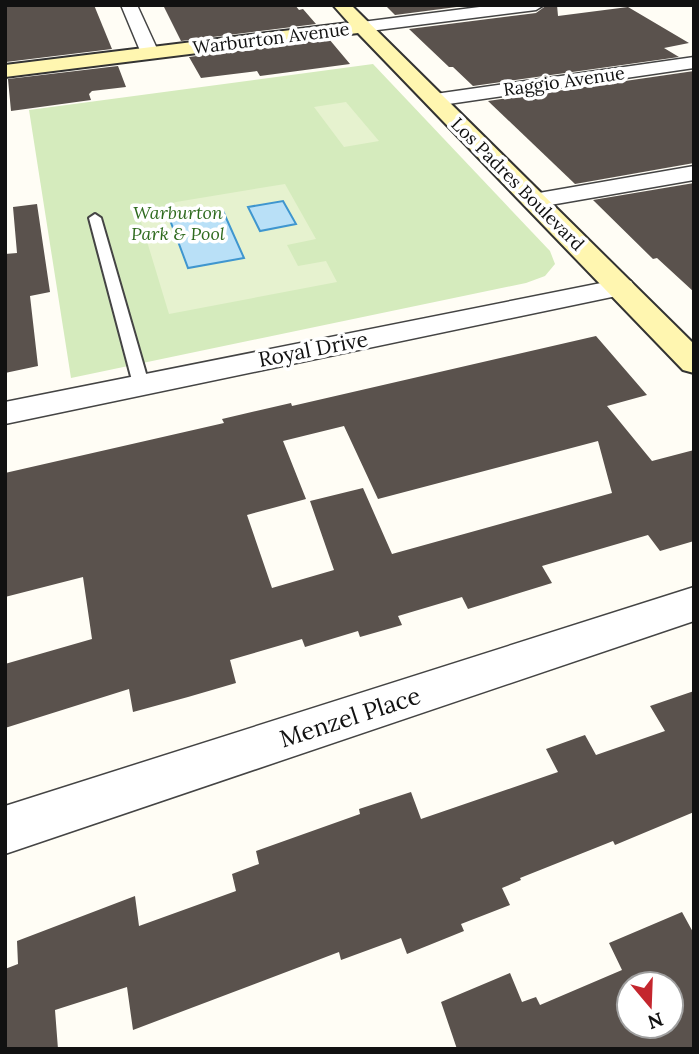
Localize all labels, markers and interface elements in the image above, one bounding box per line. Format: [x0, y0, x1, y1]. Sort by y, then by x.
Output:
street label: Warburton Avenue [191, 17, 351, 59]
street label: Raggio Avenue [502, 61, 626, 101]
street label: Los Padres Boulevard [447, 113, 590, 256]
park label: Warburton Park & Pool [131, 201, 225, 245]
street label: Royal Drive [256, 325, 370, 373]
street label: Menzel Place [276, 680, 424, 754]
north arrow [615, 970, 685, 1040]
text: N [644, 1007, 666, 1035]

